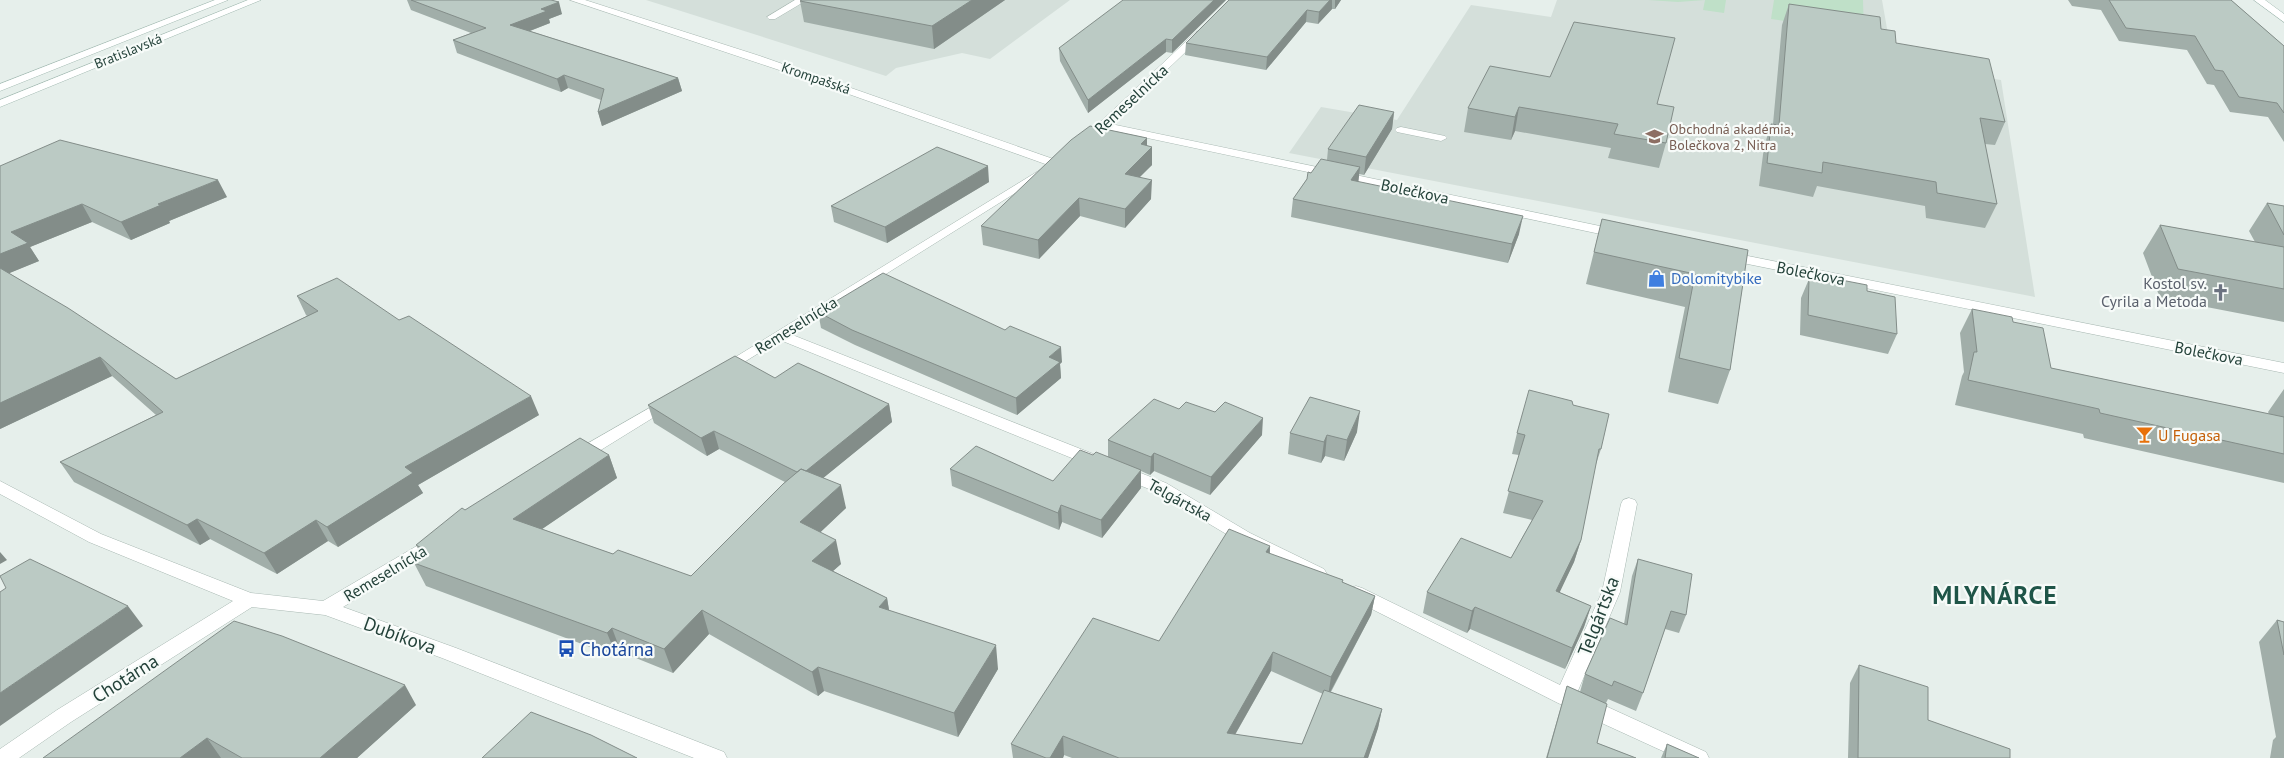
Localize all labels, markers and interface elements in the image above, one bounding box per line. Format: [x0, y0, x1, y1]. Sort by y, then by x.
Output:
street label: Bratislavská [91, 29, 165, 73]
street label: Krompašská [779, 58, 853, 98]
street label: Remeselnícka [1090, 60, 1172, 138]
place label: Obchodná akadémia, Bolečkova 2, Nitra [1669, 120, 1794, 154]
school or university icon: Obchodná akadémia, Bolečkova 2, Nitra [1645, 127, 1665, 147]
street label: Bolečkova [1379, 174, 1451, 208]
street label: Bolečkova [1775, 257, 1847, 289]
shop icon: Dolomitybike [1647, 268, 1667, 288]
place label: Dolomitybike [1671, 268, 1762, 288]
place label: Kostol sv. Cyrila a Metoda [2101, 273, 2207, 311]
church icon: Kostol sv. Cyrila a Metoda [2211, 282, 2231, 302]
street label: Remeselnícka [751, 292, 841, 358]
street label: Bolečkova [2173, 337, 2245, 369]
bar icon: U Fugasa [2134, 425, 2154, 445]
place label: U Fugasa [2158, 425, 2221, 445]
street label: Telgártska [1145, 474, 1215, 526]
street label: Remeselnícka [340, 540, 430, 606]
street label: Telgártska [1572, 573, 1624, 659]
district label: MLYNÁRCE [1932, 579, 2058, 611]
street label: Dubíkova [360, 611, 440, 659]
place label: Chotárna [580, 637, 654, 661]
bus stop icon: Chotárna [556, 639, 576, 659]
street label: Chotárna [87, 648, 163, 708]

